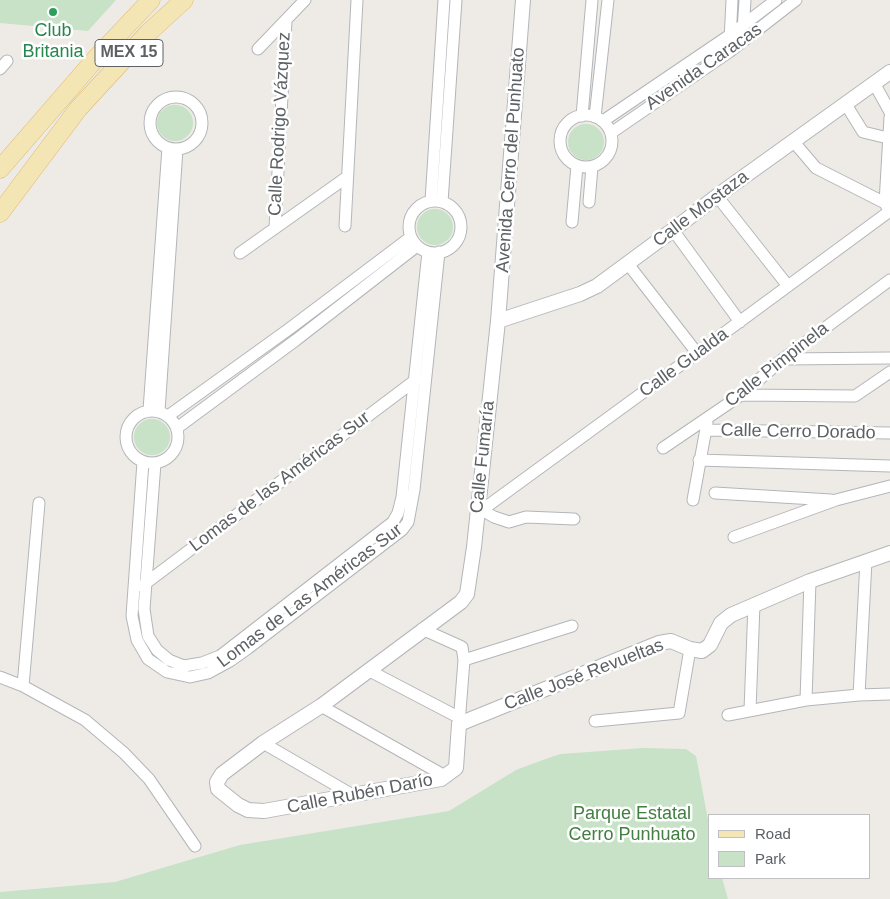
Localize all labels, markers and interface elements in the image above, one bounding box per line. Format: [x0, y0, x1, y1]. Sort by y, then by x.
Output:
marker: Club Britania [47, 6, 59, 18]
street label: Avenida Caracas [642, 19, 766, 115]
place label: Club Britania [22, 20, 84, 62]
street label: Calle Rodrigo Vázquez [264, 32, 296, 216]
road number: MEX 15 [95, 40, 163, 66]
street label: Avenida Cerro del Punhuato [492, 47, 530, 273]
street label: Calle Mostaza [649, 166, 753, 252]
street label: Calle Pimpinela [721, 318, 833, 412]
street label: Calle Gualda [636, 324, 732, 402]
street label: Calle Fumaría [466, 400, 500, 514]
street label: Lomas de las Américas Sur [186, 407, 374, 557]
street label: Calle Cerro Dorado [720, 420, 876, 444]
street label: Lomas de Las Américas Sur [213, 519, 407, 673]
street label: Calle José Revueltas [501, 635, 667, 715]
street label: Calle Rubén Darío [285, 769, 435, 819]
park label: Parque Estatal Cerro Punhuato [568, 803, 696, 846]
legend [708, 814, 870, 879]
text: Road [755, 825, 791, 842]
text: Park [755, 850, 786, 867]

